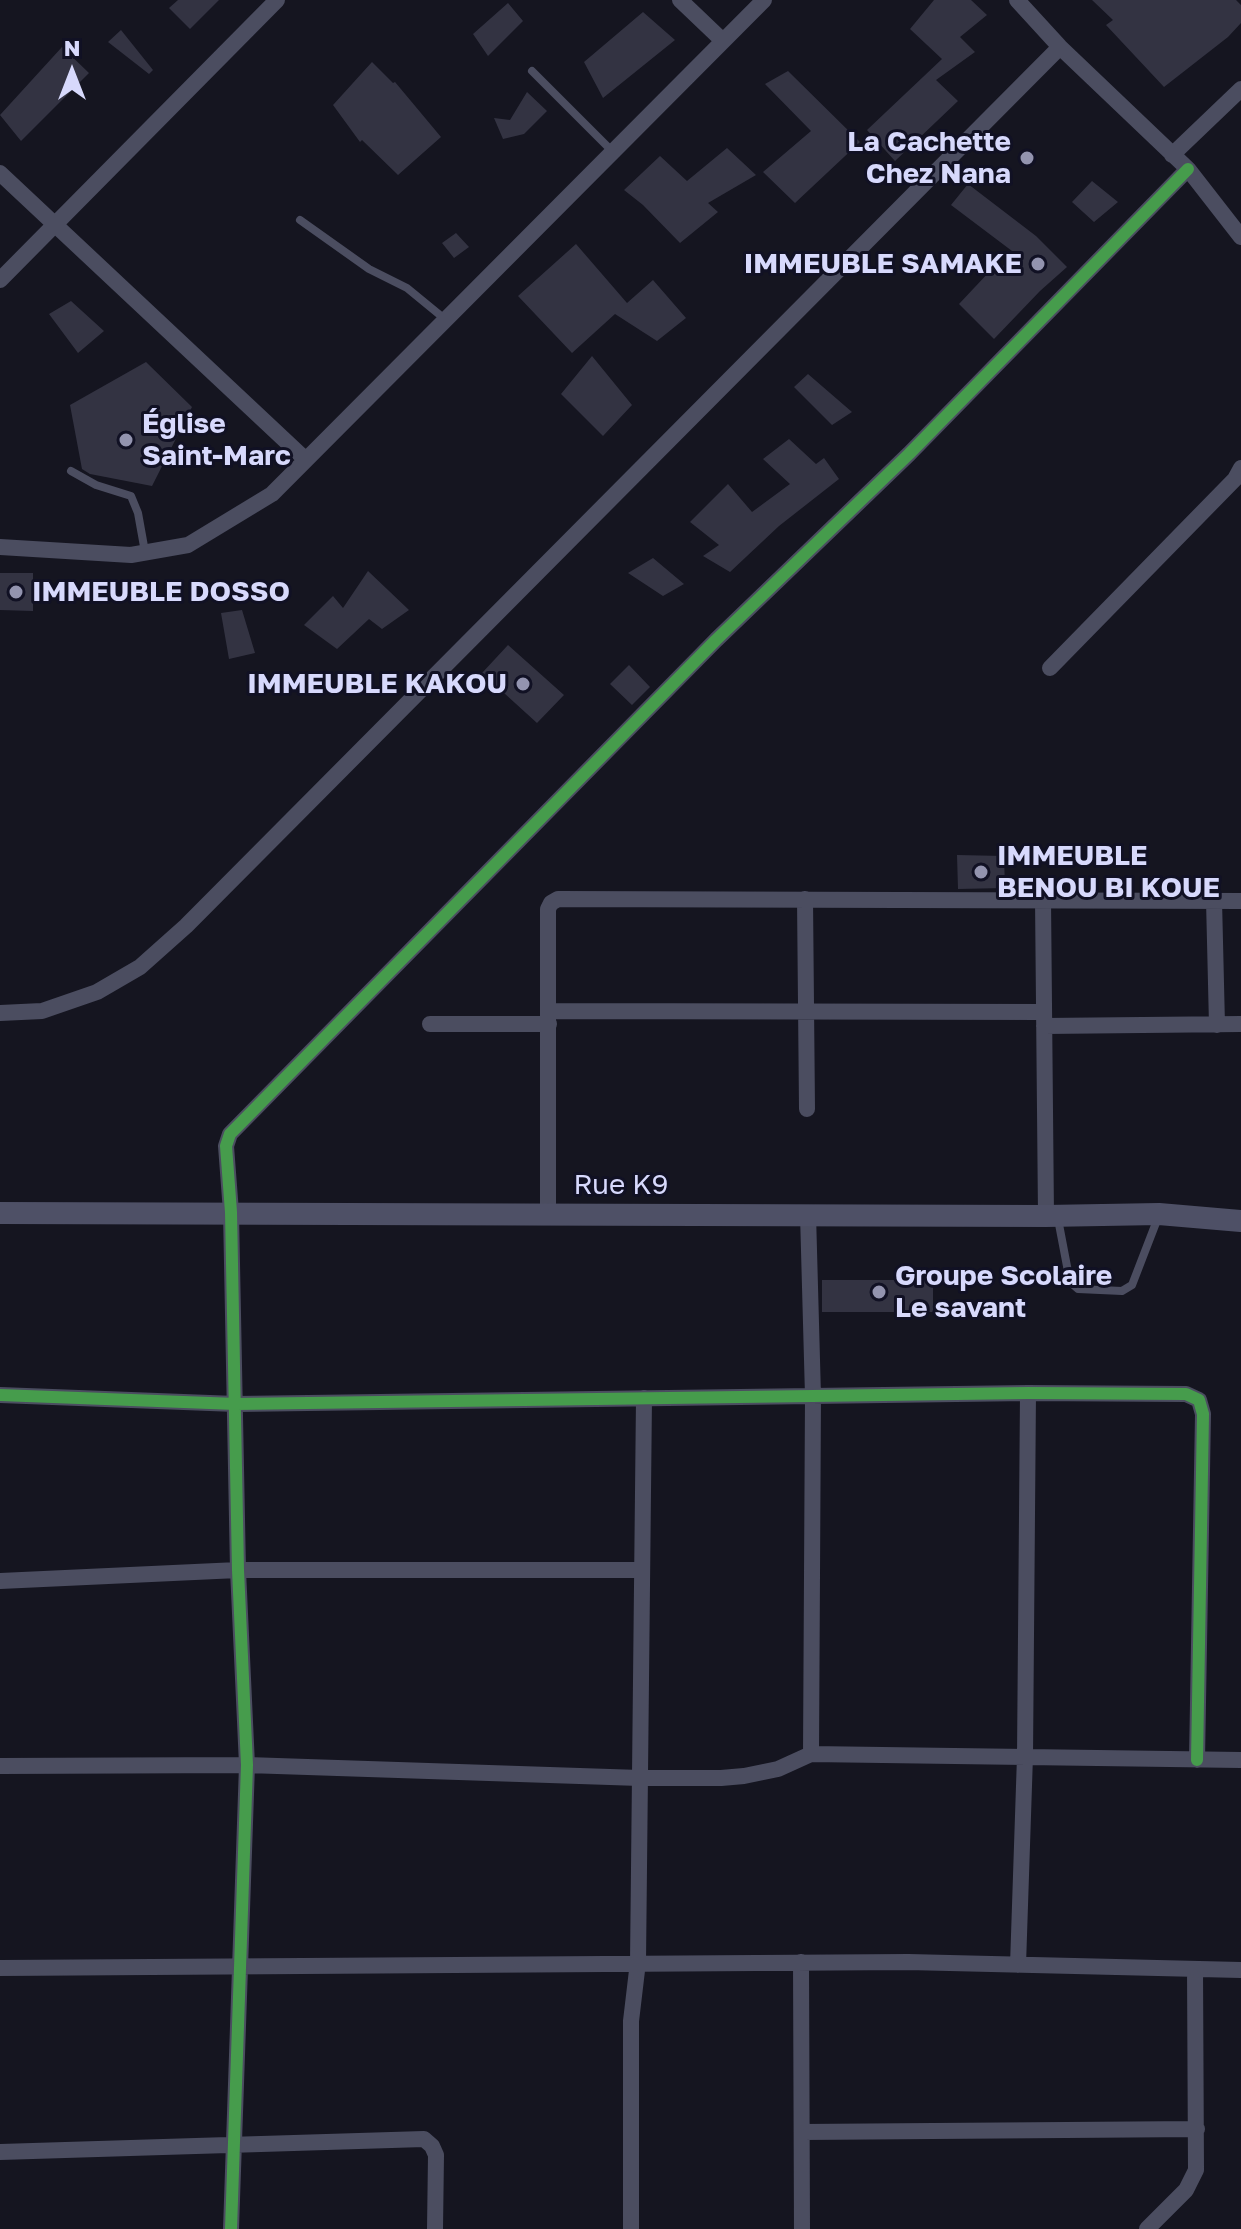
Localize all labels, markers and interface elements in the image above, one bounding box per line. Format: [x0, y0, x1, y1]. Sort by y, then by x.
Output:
north arrow [32, 32, 112, 112]
text: N [64, 34, 80, 61]
place label: La Cachette Chez Nana [847, 125, 1011, 191]
marker: La Cachette Chez Nana [1018, 149, 1036, 167]
place label: IMMEUBLE SAMAKE [744, 247, 1022, 281]
marker: IMMEUBLE SAMAKE [1029, 255, 1047, 273]
place label: Église Saint-Marc [142, 407, 291, 473]
marker: Église Saint-Marc [117, 431, 135, 449]
place label: IMMEUBLE DOSSO [32, 575, 290, 609]
marker: IMMEUBLE DOSSO [7, 583, 25, 601]
place label: IMMEUBLE KAKOU [247, 667, 507, 701]
marker: IMMEUBLE KAKOU [514, 675, 532, 693]
place label: IMMEUBLE BENOU BI KOUE [997, 839, 1220, 905]
marker: IMMEUBLE BENOU BI KOUE [972, 863, 990, 881]
street label: Rue K9 [574, 1168, 668, 1202]
place label: Groupe Scolaire Le savant [895, 1259, 1112, 1325]
marker: Groupe Scolaire Le savant [870, 1283, 888, 1301]

